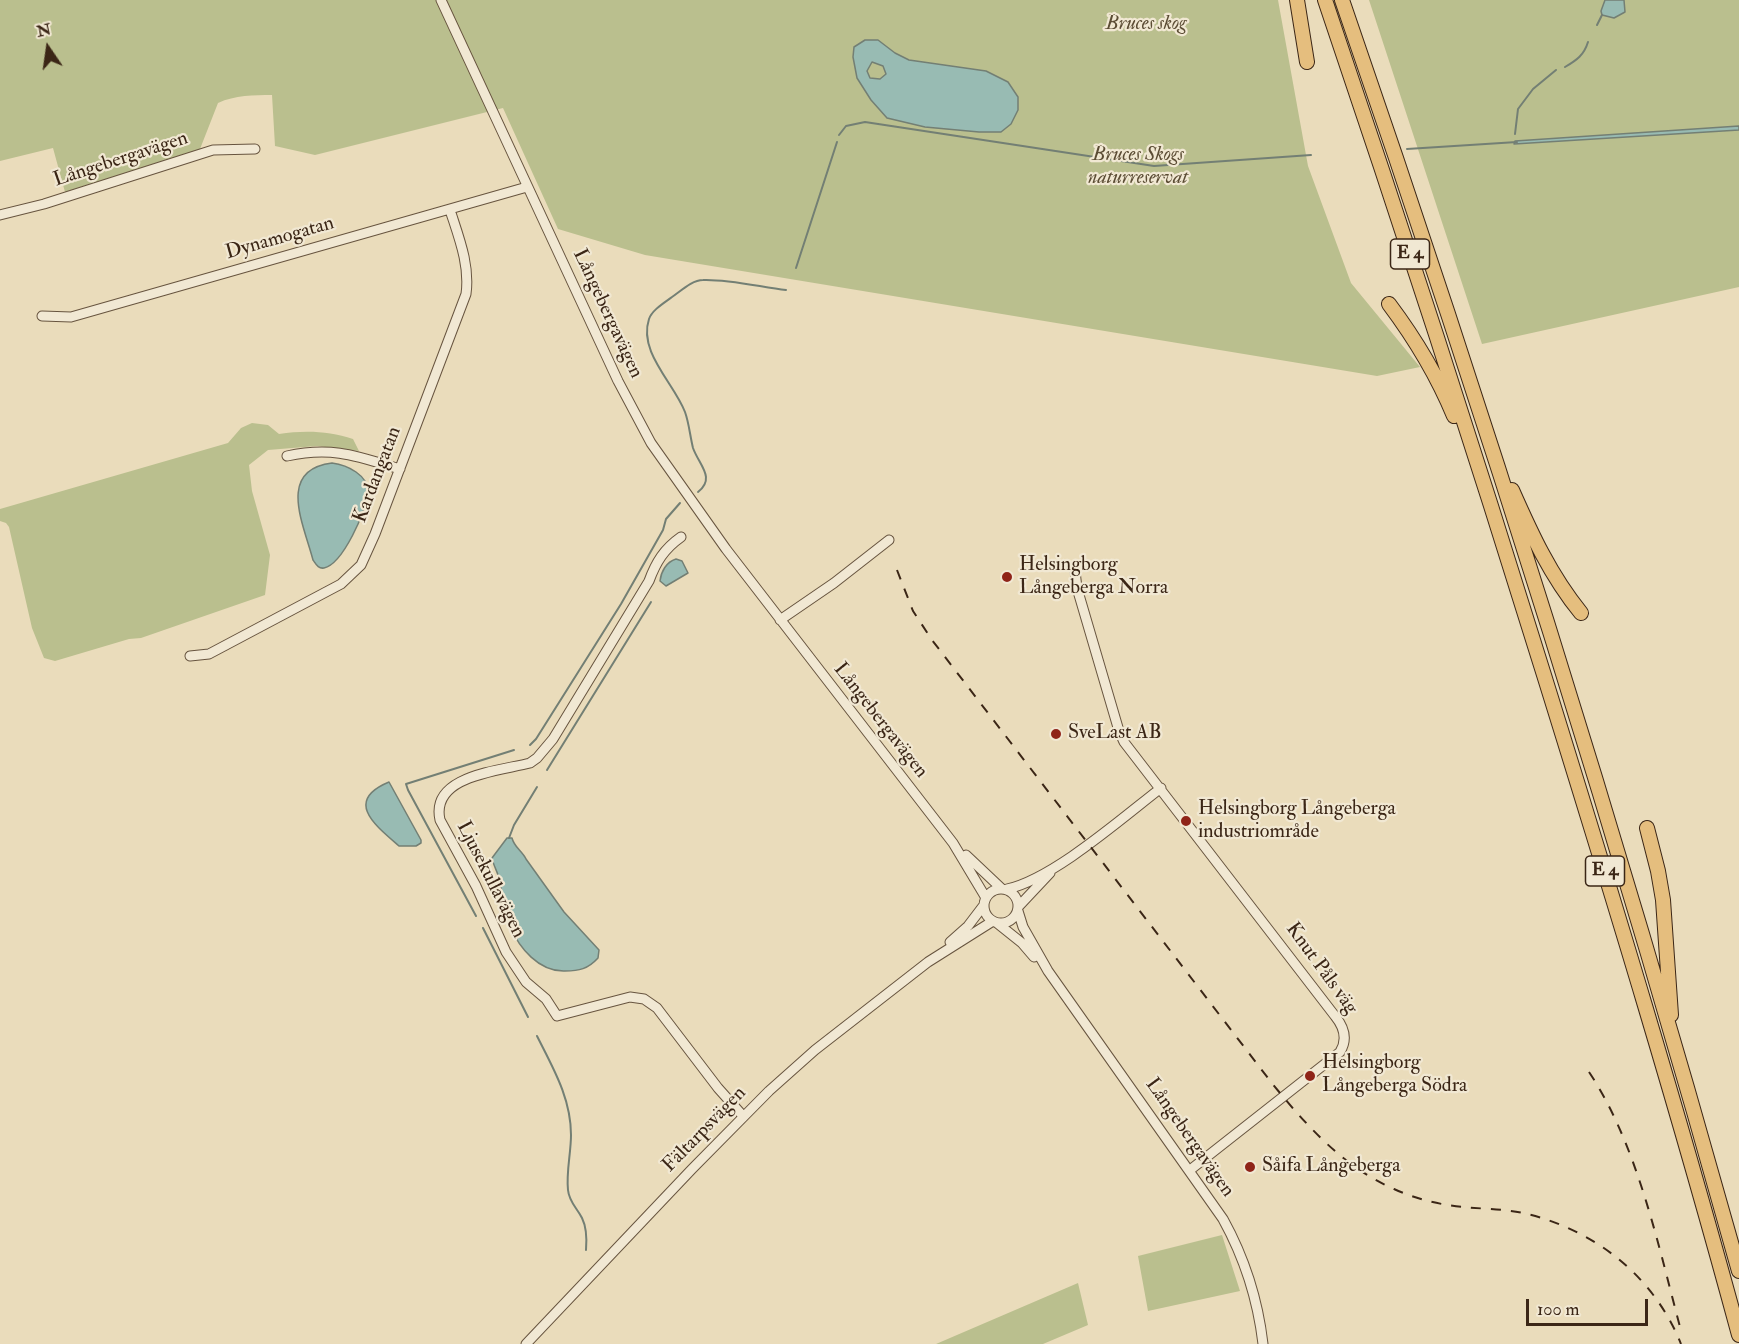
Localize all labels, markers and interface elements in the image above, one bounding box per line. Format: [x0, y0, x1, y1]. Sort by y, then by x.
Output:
park label: Bruces skog [1105, 13, 1187, 37]
north arrow [18, 18, 78, 78]
text: N [35, 19, 53, 42]
street label: Långebergavägen [51, 127, 191, 193]
park label: Bruces Skogs naturreservat [1088, 144, 1188, 191]
street label: Dynamogatan [223, 212, 337, 266]
road number: E 4 [1390, 239, 1430, 269]
street label: Långebergavägen [567, 246, 647, 382]
street label: Kardangatan [349, 424, 407, 526]
place label: Helsingborg Långeberga Norra [1019, 554, 1168, 601]
marker: Helsingborg Långeberga Norra [1000, 570, 1014, 584]
street label: Långebergavägen [828, 659, 932, 783]
place label: SveLast AB [1068, 722, 1162, 746]
marker: SveLast AB [1049, 727, 1063, 741]
place label: Helsingborg Långeberga industriområde [1198, 798, 1396, 845]
marker: Helsingborg Långeberga industriområde [1179, 814, 1193, 828]
street label: Ljusekullavägen [450, 818, 530, 942]
road number: E 4 [1586, 856, 1624, 886]
street label: Knut Påls väg [1280, 919, 1362, 1019]
place label: Helsingborg Långeberga Södra [1322, 1052, 1467, 1099]
marker: Helsingborg Långeberga Södra [1303, 1069, 1317, 1083]
street label: Långebergavägen [1139, 1074, 1239, 1202]
street label: Fältarpsvägen [658, 1082, 752, 1178]
place label: Såifa Långeberga [1262, 1155, 1400, 1179]
marker: Såifa Långeberga [1243, 1160, 1257, 1174]
scale bar [1529, 1287, 1650, 1325]
text: 100 m [1537, 1298, 1580, 1321]

